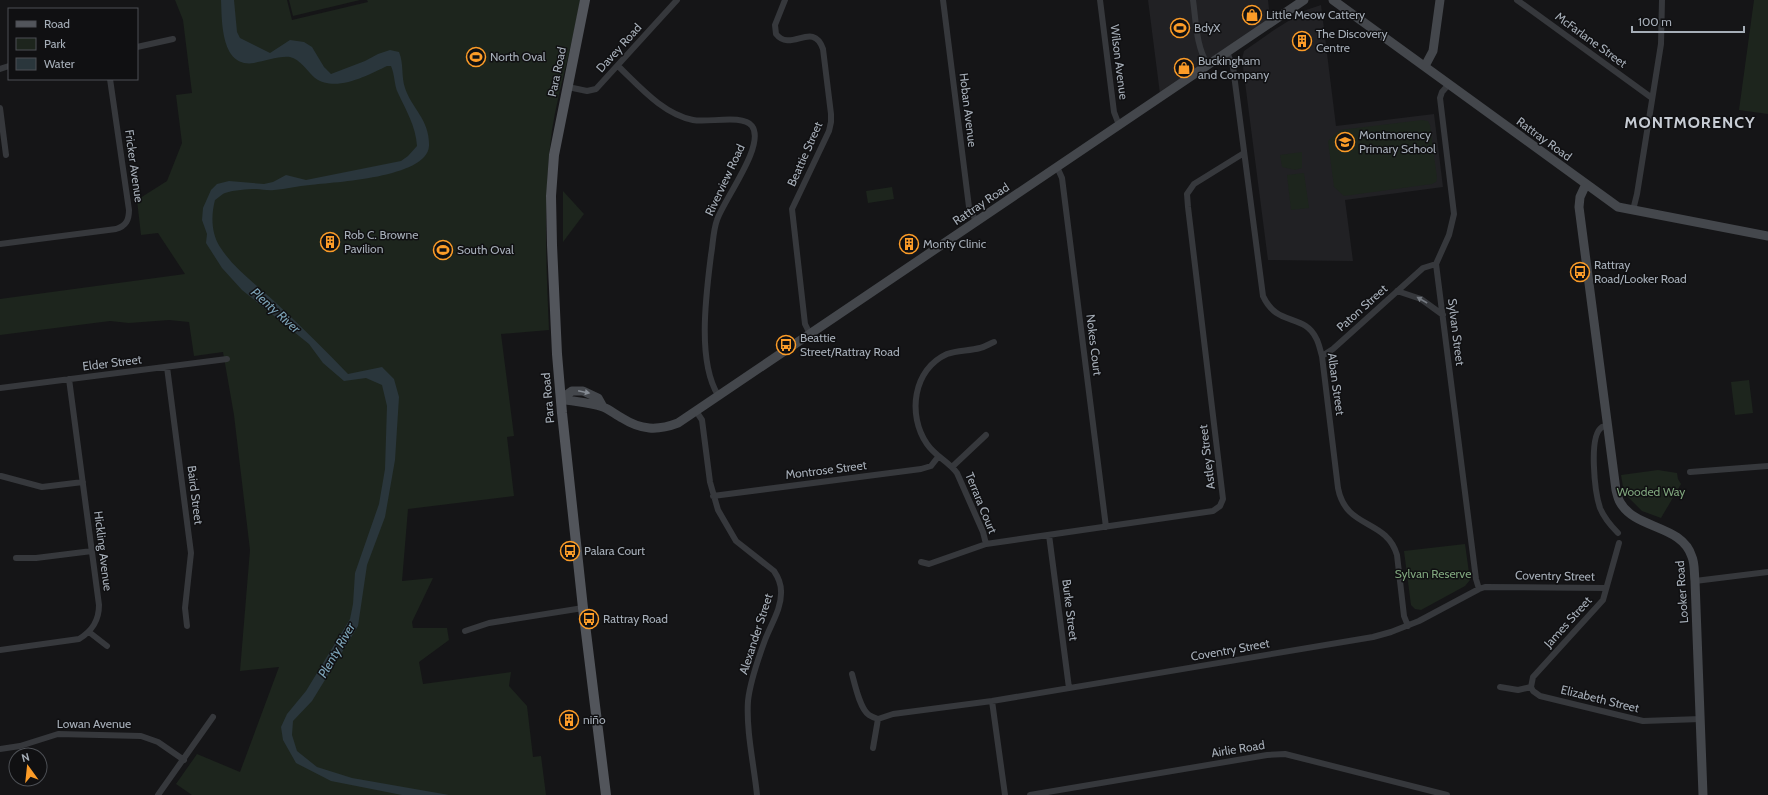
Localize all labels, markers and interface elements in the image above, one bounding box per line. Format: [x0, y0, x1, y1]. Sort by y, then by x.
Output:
shop icon: Little Meow Cattery [1241, 4, 1263, 26]
place label: Little Meow Cattery [1266, 7, 1365, 22]
legend [8, 8, 138, 80]
scale bar [1632, 8, 1744, 34]
street label: McFarlane Street [1552, 9, 1630, 71]
text: 100 m [1638, 14, 1672, 29]
text: Road [44, 16, 70, 31]
sports icon: BdyX [1169, 17, 1191, 39]
street label: Davey Road [593, 20, 645, 75]
place label: BdyX [1194, 20, 1221, 35]
street label: Wilson Avenue [1107, 23, 1132, 100]
place label: The Discovery Centre [1316, 26, 1387, 55]
building icon: The Discovery Centre [1291, 30, 1313, 52]
text: Park [44, 36, 66, 51]
sports icon: North Oval [465, 46, 487, 68]
street label: Para Road [544, 46, 569, 98]
place label: North Oval [490, 49, 546, 64]
place label: Buckingham and Company [1198, 53, 1269, 82]
text: Water [44, 56, 75, 71]
shop icon: Buckingham and Company [1173, 57, 1195, 79]
street label: Hoban Avenue [956, 72, 980, 148]
street label: Rattray Road [1514, 113, 1575, 164]
district label: MONTMORENCY [1624, 113, 1756, 132]
street label: Beattie Street [784, 119, 825, 188]
place label: Montmorency Primary School [1359, 127, 1436, 156]
street label: Fricker Avenue [122, 129, 147, 203]
school or university icon: Montmorency Primary School [1334, 131, 1356, 153]
street label: Riverview Road [701, 142, 748, 218]
street label: Rattray Road [950, 179, 1012, 228]
place label: Rob C. Browne Pavilion [344, 227, 418, 256]
building icon: Rob C. Browne Pavilion [319, 231, 341, 253]
building icon: Monty Clinic [898, 233, 920, 255]
place label: Monty Clinic [923, 236, 987, 251]
sports icon: South Oval [432, 239, 454, 261]
place label: South Oval [457, 242, 514, 257]
place label: Rattray Road/Looker Road [1594, 257, 1687, 286]
bus stop icon: Rattray Road/Looker Road [1569, 261, 1591, 283]
street label: Paton Street [1333, 281, 1390, 334]
water label: Plenty River [248, 284, 305, 337]
one-way arrow [1416, 297, 1428, 304]
street label: Sylvan Street [1445, 298, 1468, 366]
street label: Nokes Court [1083, 313, 1106, 377]
place label: Beattie Street/Rattray Road [800, 330, 900, 359]
bus stop icon: Beattie Street/Rattray Road [775, 334, 797, 356]
street label: Elder Street [81, 351, 142, 374]
street label: Alban Street [1325, 352, 1348, 416]
street label: Para Road [538, 372, 557, 424]
one-way arrow [578, 389, 590, 395]
street label: Astley Street [1195, 424, 1218, 490]
street label: Montrose Street [784, 457, 867, 482]
street label: Baird Street [184, 465, 207, 525]
street label: Terrara Court [962, 470, 1001, 536]
park label: Wooded Way [1617, 484, 1685, 499]
street label: Hickling Avenue [91, 510, 116, 592]
bus stop icon: Palara Court [559, 540, 581, 562]
place label: Palara Court [584, 543, 645, 558]
street label: Looker Road [1672, 560, 1691, 624]
park label: Sylvan Reserve [1395, 566, 1471, 581]
street label: Coventry Street [1515, 567, 1595, 584]
street label: Burke Street [1059, 578, 1082, 642]
street label: Alexander Street [735, 591, 776, 676]
street label: James Street [1540, 593, 1595, 651]
bus stop icon: Rattray Road [578, 608, 600, 630]
place label: Rattray Road [603, 611, 668, 626]
water label: Plenty River [314, 619, 359, 680]
street label: Coventry Street [1189, 635, 1270, 664]
street label: Elizabeth Street [1559, 682, 1641, 716]
building icon: niño [558, 709, 580, 731]
place label: niño [583, 712, 606, 727]
street label: Lowan Avenue [57, 716, 131, 731]
street label: Airlie Road [1210, 737, 1266, 760]
north arrow [8, 747, 48, 787]
text: N [20, 750, 31, 765]

